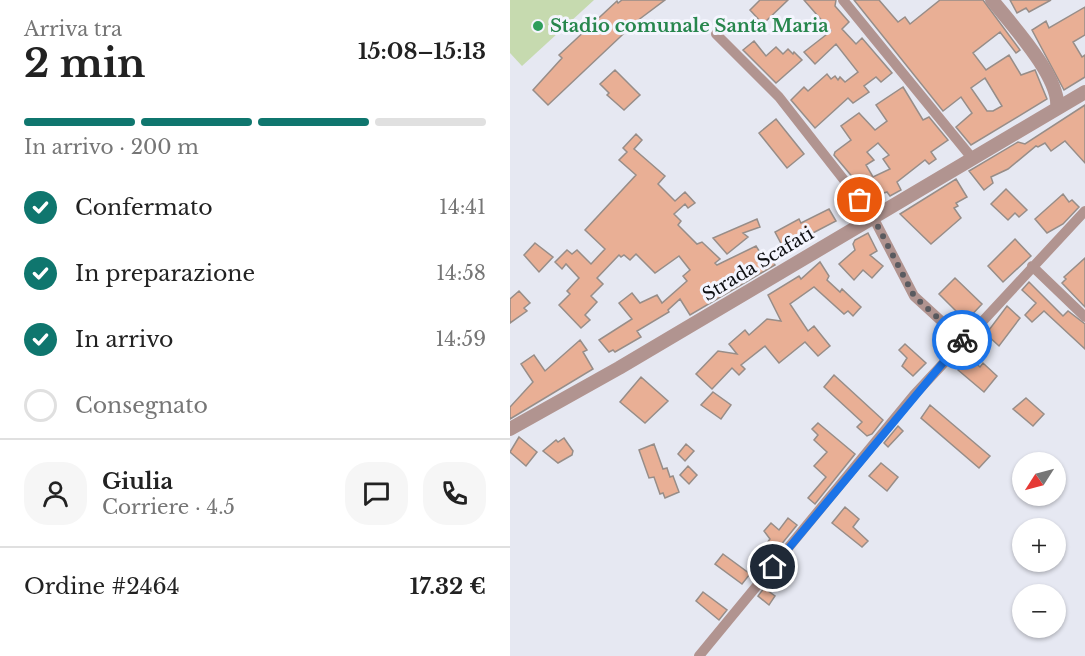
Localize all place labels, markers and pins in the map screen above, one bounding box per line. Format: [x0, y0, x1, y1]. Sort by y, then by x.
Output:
place label: Stadio comunale Santa Maria [550, 15, 829, 37]
marker: Stadio comunale Santa Maria [531, 19, 545, 33]
pin [834, 174, 885, 225]
pin [747, 541, 798, 592]

